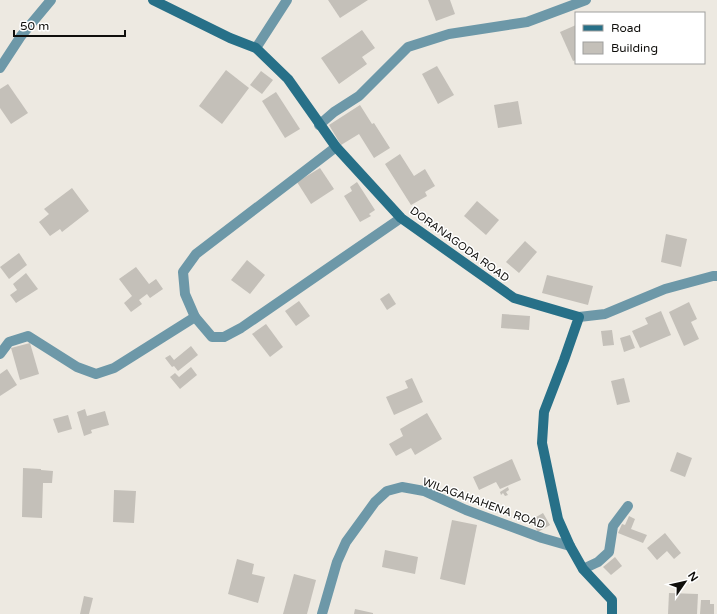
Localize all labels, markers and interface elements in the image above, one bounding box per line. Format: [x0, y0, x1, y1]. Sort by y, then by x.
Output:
scale bar [14, 12, 125, 38]
legend [575, 12, 705, 64]
text: 50 m [20, 19, 49, 33]
text: Road [611, 21, 641, 35]
text: Building [611, 41, 658, 55]
street label: DORANAGODA ROAD [408, 204, 512, 285]
street label: WILAGAHAHENA ROAD [421, 475, 547, 532]
north arrow [665, 562, 705, 602]
text: N [685, 569, 701, 584]

